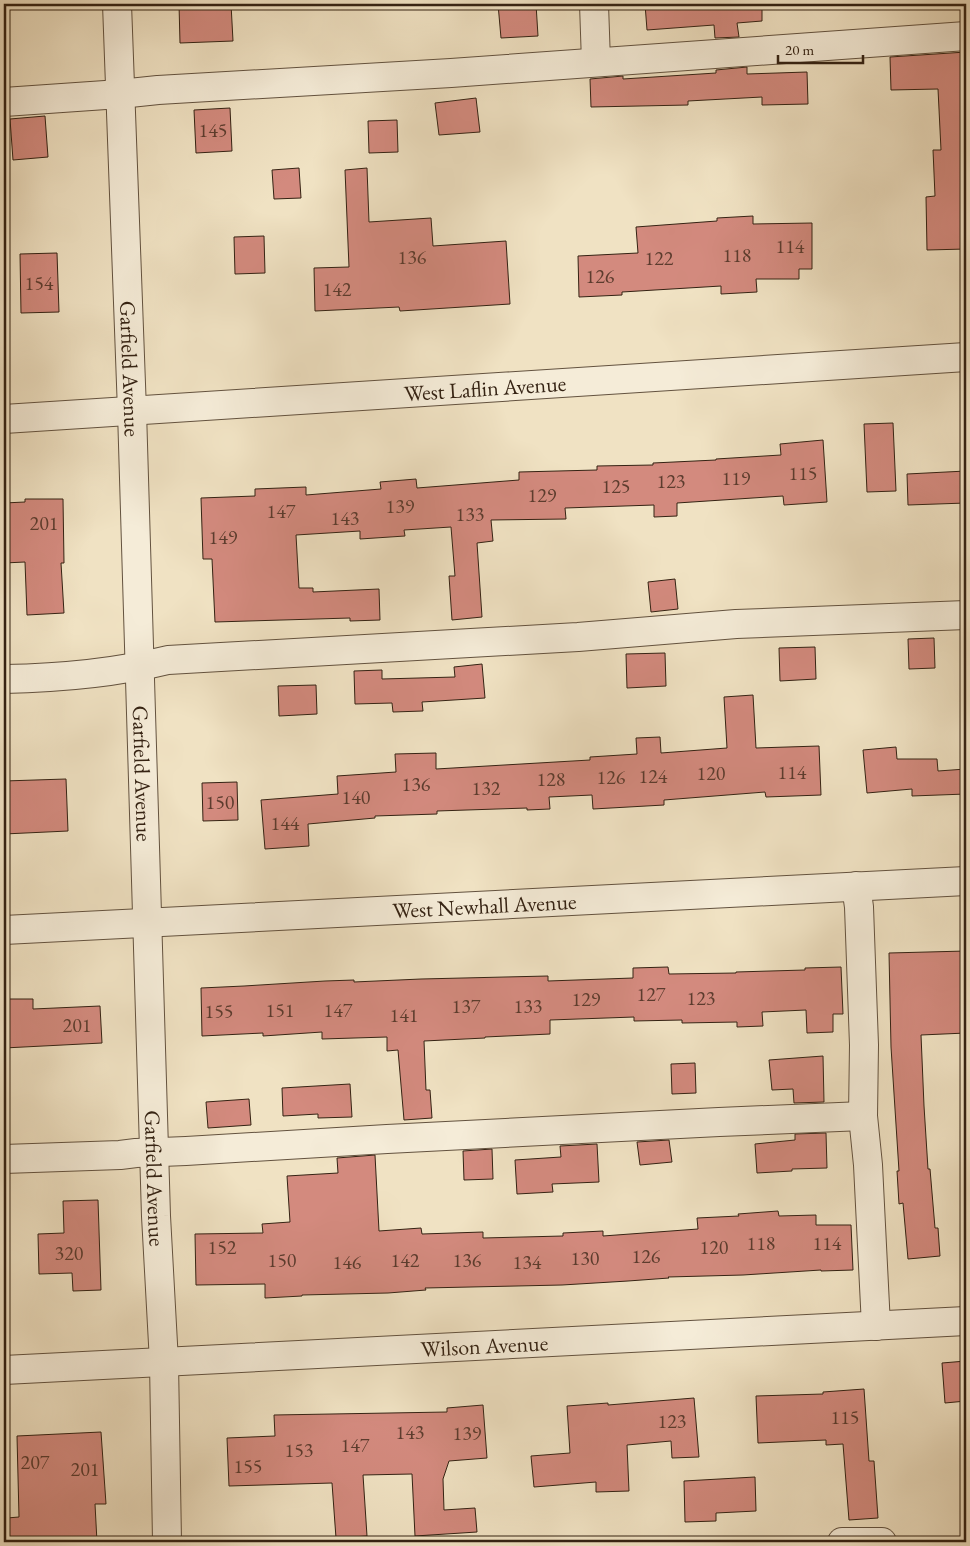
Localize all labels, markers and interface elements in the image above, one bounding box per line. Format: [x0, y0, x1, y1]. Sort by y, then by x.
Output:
scale bar [778, 32, 862, 64]
text: 20 m [785, 40, 814, 59]
house number: 145 [199, 117, 227, 143]
house number: 114 [776, 233, 805, 259]
house number: 118 [723, 242, 751, 268]
house number: 136 [398, 244, 427, 270]
house number: 122 [645, 245, 674, 271]
house number: 126 [586, 263, 615, 289]
house number: 154 [25, 270, 54, 296]
house number: 142 [323, 276, 352, 302]
street label: Garfield Avenue [113, 300, 147, 438]
street label: West Laflin Avenue [403, 369, 567, 408]
house number: 115 [789, 460, 817, 486]
house number: 119 [722, 465, 751, 491]
house number: 123 [657, 468, 685, 494]
house number: 125 [602, 473, 630, 499]
house number: 129 [528, 482, 557, 508]
house number: 139 [386, 493, 415, 519]
house number: 147 [267, 498, 296, 524]
house number: 133 [456, 501, 484, 527]
house number: 143 [331, 505, 359, 531]
house number: 201 [30, 510, 58, 536]
house number: 149 [209, 524, 238, 550]
street label: Garfield Avenue [126, 705, 159, 842]
house number: 114 [778, 759, 807, 785]
house number: 120 [697, 760, 726, 786]
house number: 124 [639, 763, 668, 789]
house number: 126 [597, 764, 626, 790]
house number: 128 [537, 766, 565, 792]
house number: 136 [402, 771, 431, 797]
house number: 132 [472, 775, 501, 801]
house number: 140 [342, 784, 371, 810]
house number: 150 [206, 789, 235, 815]
house number: 144 [271, 810, 300, 836]
street label: West Newhall Avenue [392, 887, 578, 925]
house number: 127 [637, 981, 666, 1007]
house number: 123 [687, 985, 715, 1011]
house number: 129 [572, 986, 601, 1012]
house number: 137 [452, 993, 481, 1019]
house number: 133 [514, 993, 542, 1019]
house number: 151 [266, 997, 294, 1023]
house number: 147 [324, 997, 353, 1023]
house number: 155 [205, 998, 233, 1024]
house number: 141 [390, 1002, 418, 1028]
house number: 201 [63, 1012, 91, 1038]
street label: Garfield Avenue [138, 1110, 172, 1248]
house number: 118 [747, 1230, 775, 1256]
house number: 114 [813, 1230, 842, 1256]
house number: 152 [208, 1234, 237, 1260]
house number: 120 [700, 1234, 729, 1260]
house number: 320 [55, 1240, 84, 1266]
house number: 126 [632, 1243, 661, 1269]
house number: 130 [571, 1245, 600, 1271]
house number: 150 [268, 1247, 297, 1273]
house number: 142 [391, 1247, 420, 1273]
house number: 136 [453, 1247, 482, 1273]
house number: 146 [333, 1249, 362, 1275]
house number: 134 [513, 1249, 542, 1275]
street label: Wilson Avenue [420, 1328, 549, 1364]
house number: 115 [831, 1404, 859, 1430]
house number: 123 [658, 1408, 686, 1434]
house number: 143 [396, 1419, 424, 1445]
house number: 139 [453, 1420, 482, 1446]
house number: 147 [341, 1432, 370, 1458]
house number: 153 [285, 1437, 313, 1463]
house number: 207 [21, 1449, 50, 1475]
house number: 155 [234, 1453, 262, 1479]
house number: 201 [71, 1456, 99, 1482]

